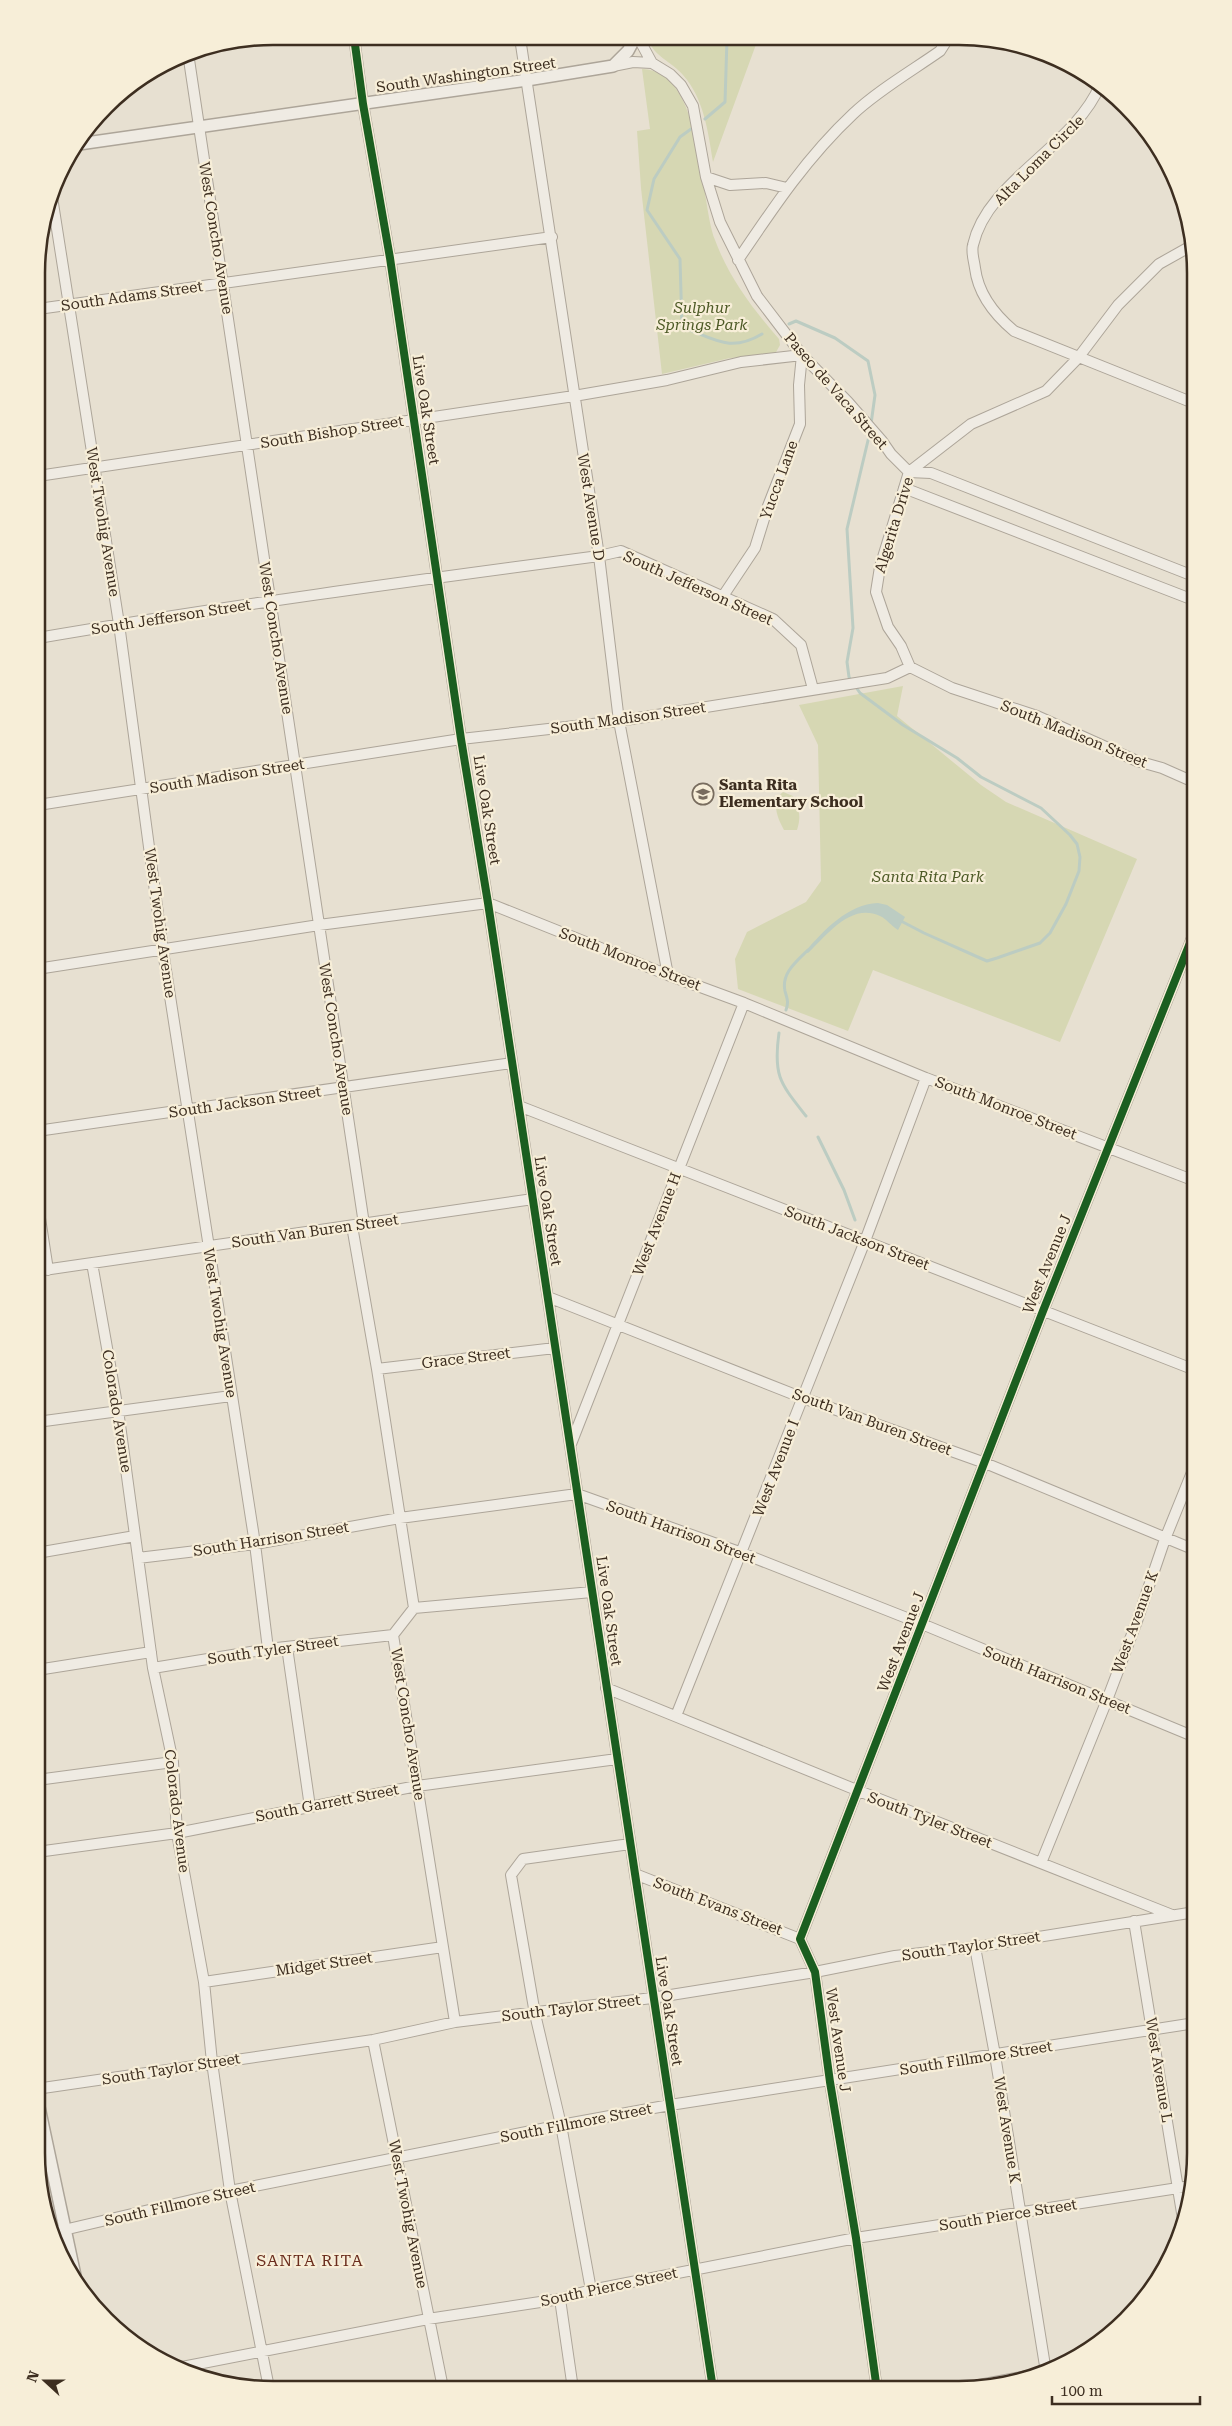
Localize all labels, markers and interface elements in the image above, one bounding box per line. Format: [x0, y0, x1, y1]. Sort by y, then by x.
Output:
street label: South Washington Street [375, 53, 557, 97]
street label: Alta Loma Circle [990, 111, 1088, 209]
street label: West Concho Avenue [195, 161, 237, 315]
street label: South Adams Street [60, 277, 204, 315]
park label: Sulphur Springs Park [656, 299, 748, 334]
street label: Paseo de Vaca Street [781, 329, 892, 453]
street label: Live Oak Street [408, 354, 444, 467]
street label: South Bishop Street [259, 412, 405, 452]
street label: Yucca Lane [756, 438, 802, 522]
street label: West Twohig Avenue [82, 446, 124, 598]
street label: West Avenue D [574, 452, 608, 562]
street label: Algerita Drive [871, 475, 917, 575]
street label: South Jefferson Street [621, 547, 776, 629]
street label: West Concho Avenue [255, 561, 297, 715]
street label: South Jefferson Street [90, 595, 253, 639]
street label: South Madison Street [998, 696, 1150, 772]
street label: South Madison Street [549, 698, 707, 738]
street label: Live Oak Street [469, 754, 505, 867]
street label: South Madison Street [148, 755, 306, 797]
place label: Santa Rita Elementary School [719, 776, 863, 811]
school or university icon: Santa Rita Elementary School [691, 782, 715, 806]
street label: West Twohig Avenue [141, 847, 179, 999]
park label: Santa Rita Park [871, 868, 985, 886]
street label: South Monroe Street [557, 924, 704, 995]
street label: West Concho Avenue [315, 962, 357, 1116]
street label: South Monroe Street [933, 1073, 1080, 1144]
street label: South Jackson Street [168, 1082, 323, 1122]
street label: Live Oak Street [530, 1155, 566, 1268]
street label: West Avenue H [629, 1170, 685, 1278]
street label: South Jackson Street [782, 1202, 932, 1274]
street label: South Van Buren Street [230, 1210, 400, 1252]
street label: West Avenue J [1019, 1212, 1075, 1316]
street label: West Twohig Avenue [199, 1247, 241, 1399]
street label: Grace Street [421, 1344, 512, 1372]
street label: Colorado Avenue [98, 1348, 136, 1474]
street label: South Van Buren Street [790, 1385, 955, 1459]
street label: West Avenue I [749, 1417, 803, 1519]
street label: South Harrison Street [604, 1497, 759, 1568]
street label: South Harrison Street [192, 1518, 351, 1560]
street label: Live Oak Street [592, 1555, 626, 1668]
street label: West Avenue K [1108, 1568, 1162, 1676]
street label: West Avenue J [874, 1590, 928, 1694]
street label: South Tyler Street [206, 1632, 340, 1668]
street label: South Harrison Street [981, 1642, 1134, 1718]
street label: West Concho Avenue [387, 1647, 429, 1801]
street label: Colorado Avenue [160, 1748, 194, 1874]
street label: South Garrett Street [254, 1780, 401, 1826]
street label: South Tyler Street [865, 1788, 995, 1852]
street label: South Evans Street [651, 1873, 785, 1939]
street label: South Taylor Street [901, 1927, 1042, 1965]
street label: Midget Street [274, 1948, 374, 1980]
street label: Live Oak Street [651, 1955, 687, 2068]
street label: West Avenue J [822, 1987, 854, 2093]
street label: South Taylor Street [501, 1991, 642, 2025]
street label: West Avenue L [1142, 2016, 1176, 2124]
street label: South Fillmore Street [898, 2037, 1054, 2079]
street label: South Taylor Street [101, 2049, 242, 2089]
street label: West Avenue K [990, 2075, 1024, 2185]
street label: South Fillmore Street [499, 2099, 654, 2147]
street label: West Twohig Avenue [385, 2138, 431, 2290]
street label: South Fillmore Street [103, 2178, 258, 2230]
street label: South Pierce Street [938, 2195, 1079, 2235]
district label: SANTA RITA [256, 2251, 364, 2270]
street label: South Pierce Street [539, 2264, 679, 2310]
north arrow [20, 2356, 70, 2406]
text: N [23, 2368, 42, 2384]
scale bar [1052, 2374, 1200, 2406]
text: 100 m [1060, 2382, 1103, 2400]

